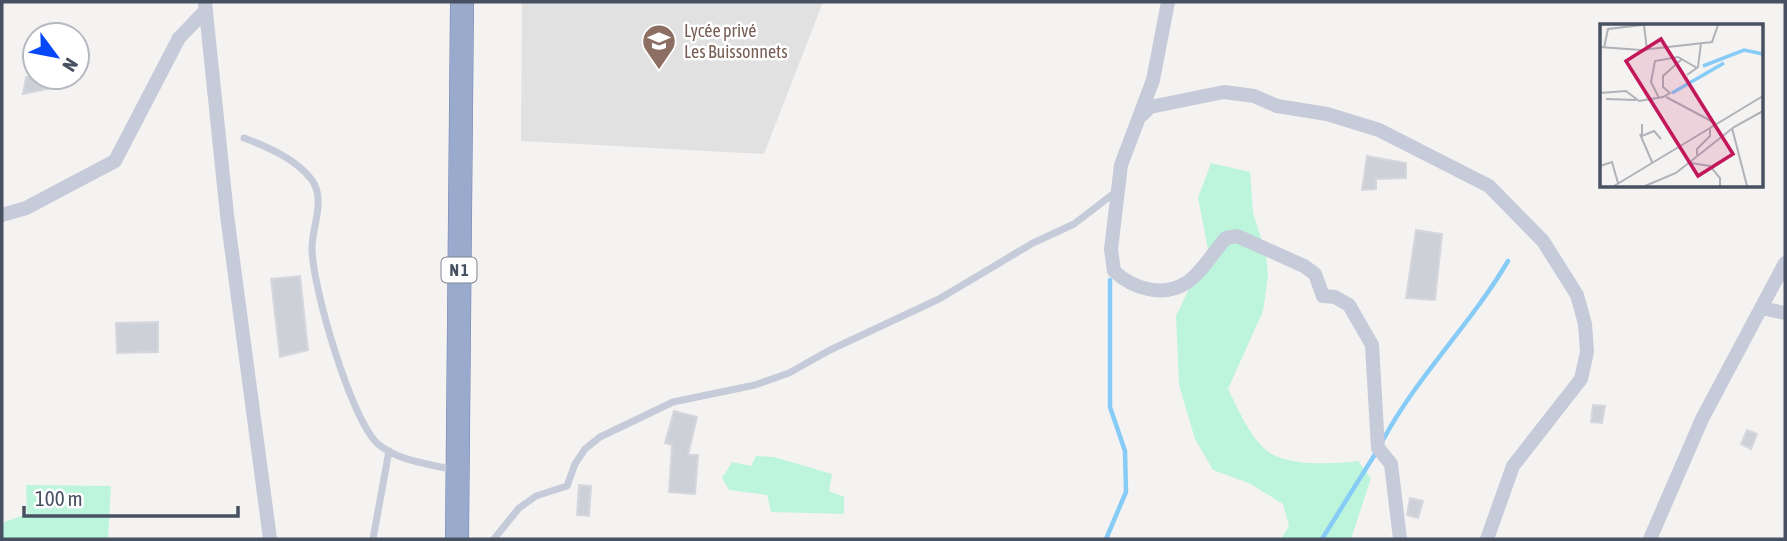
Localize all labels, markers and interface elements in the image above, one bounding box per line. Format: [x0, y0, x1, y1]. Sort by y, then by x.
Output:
place label: Lycée privé Les Buissonnets [684, 20, 788, 62]
north arrow [21, 21, 91, 91]
school or university icon: Lycée privé Les Buissonnets [640, 22, 678, 71]
inset map [1600, 24, 1762, 187]
text: N [58, 54, 83, 76]
road number: N 1 [442, 258, 476, 282]
scale bar [24, 475, 238, 518]
text: 100 m [35, 486, 83, 510]

